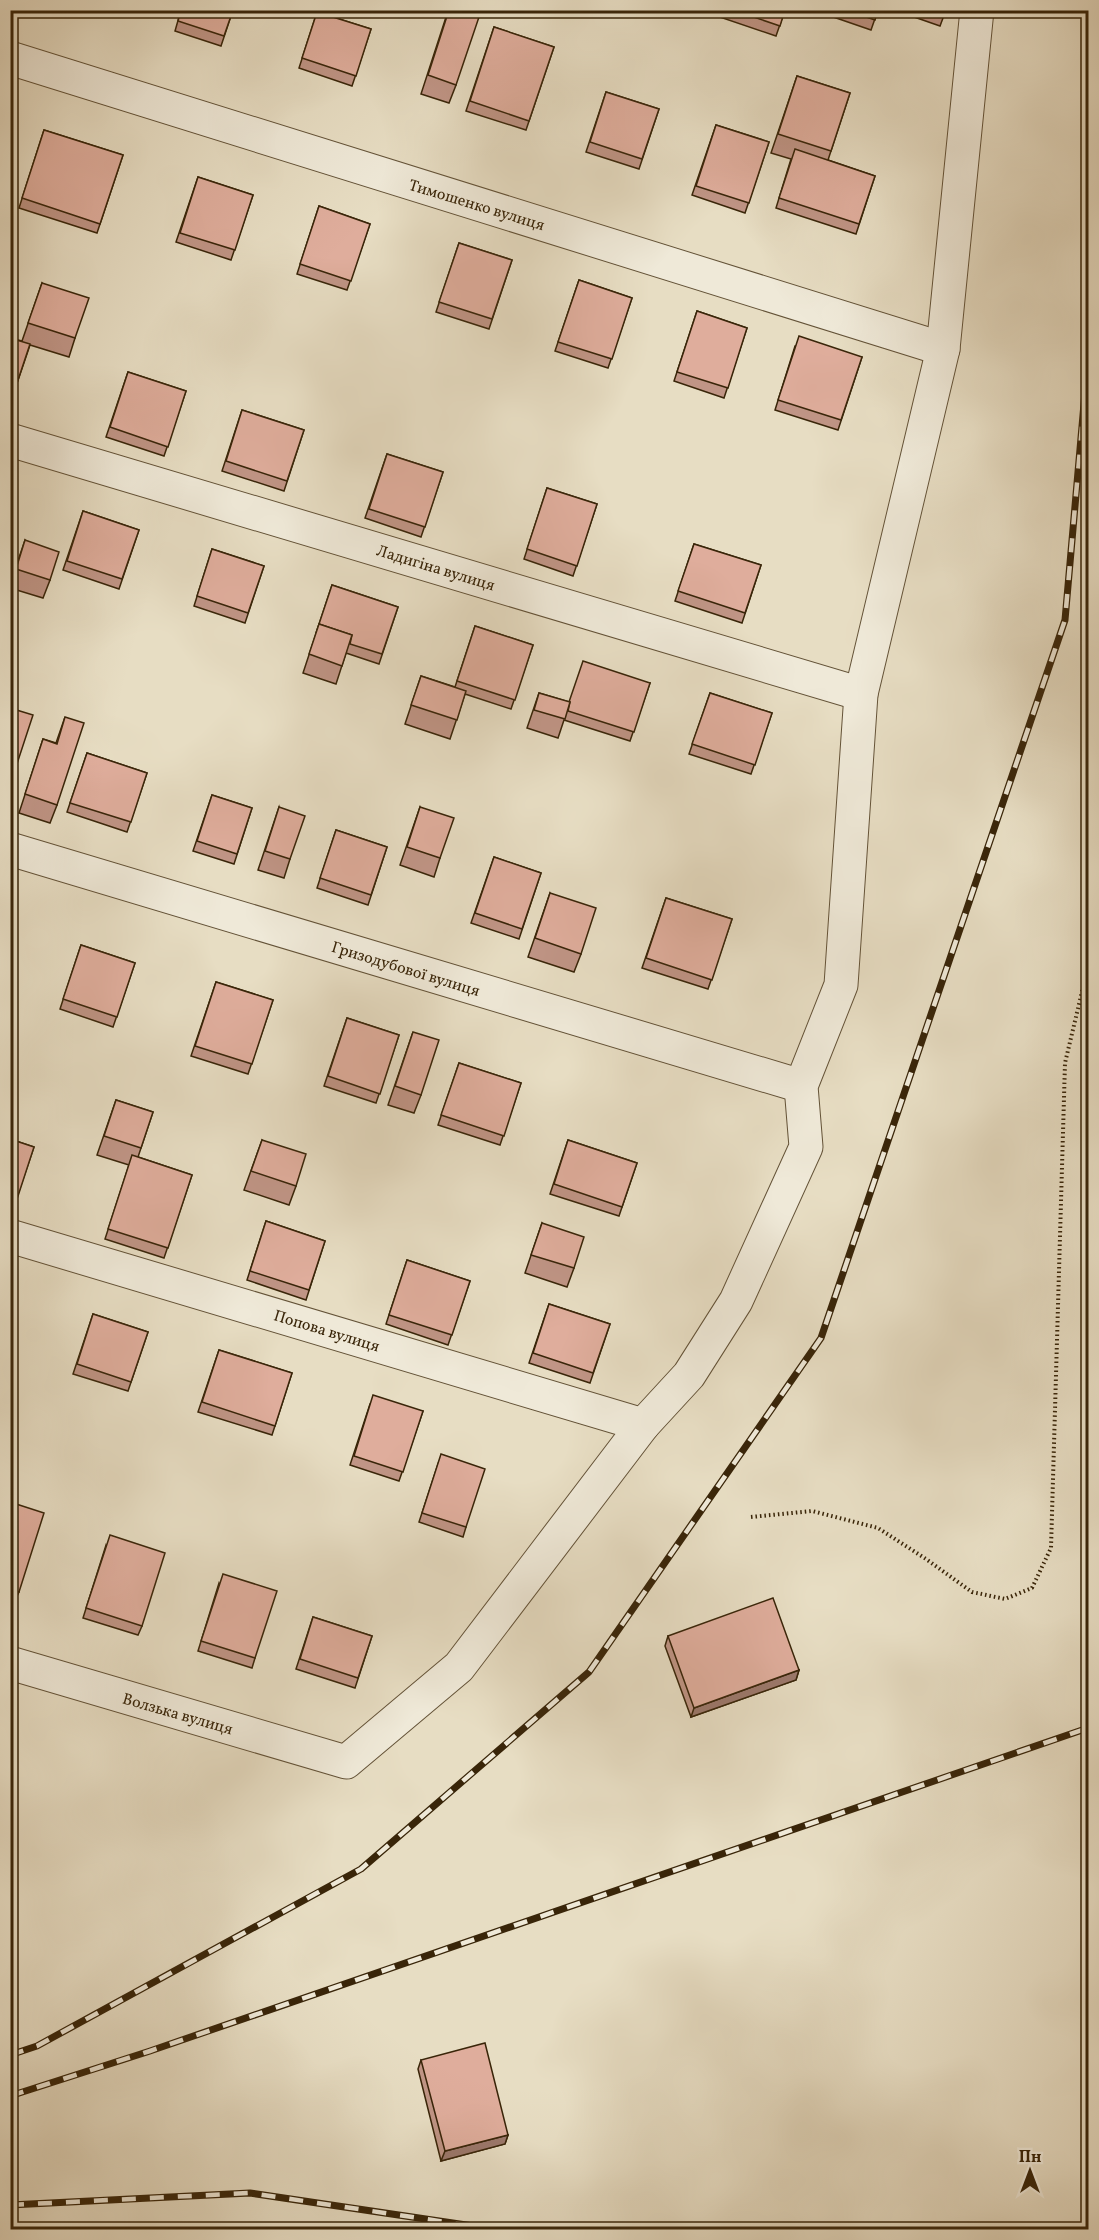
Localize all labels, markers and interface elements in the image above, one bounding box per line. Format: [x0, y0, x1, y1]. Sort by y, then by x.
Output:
street label: Тимошенко вулиця [406, 175, 547, 237]
street label: Ладигіна вулиця [374, 540, 497, 597]
street label: Гризодубової вулиця [328, 937, 482, 1003]
street label: Попова вулиця [271, 1305, 382, 1358]
street label: Волзька вулиця [120, 1689, 235, 1741]
north arrow [1000, 2141, 1060, 2201]
text: Пн [1019, 2147, 1041, 2169]

